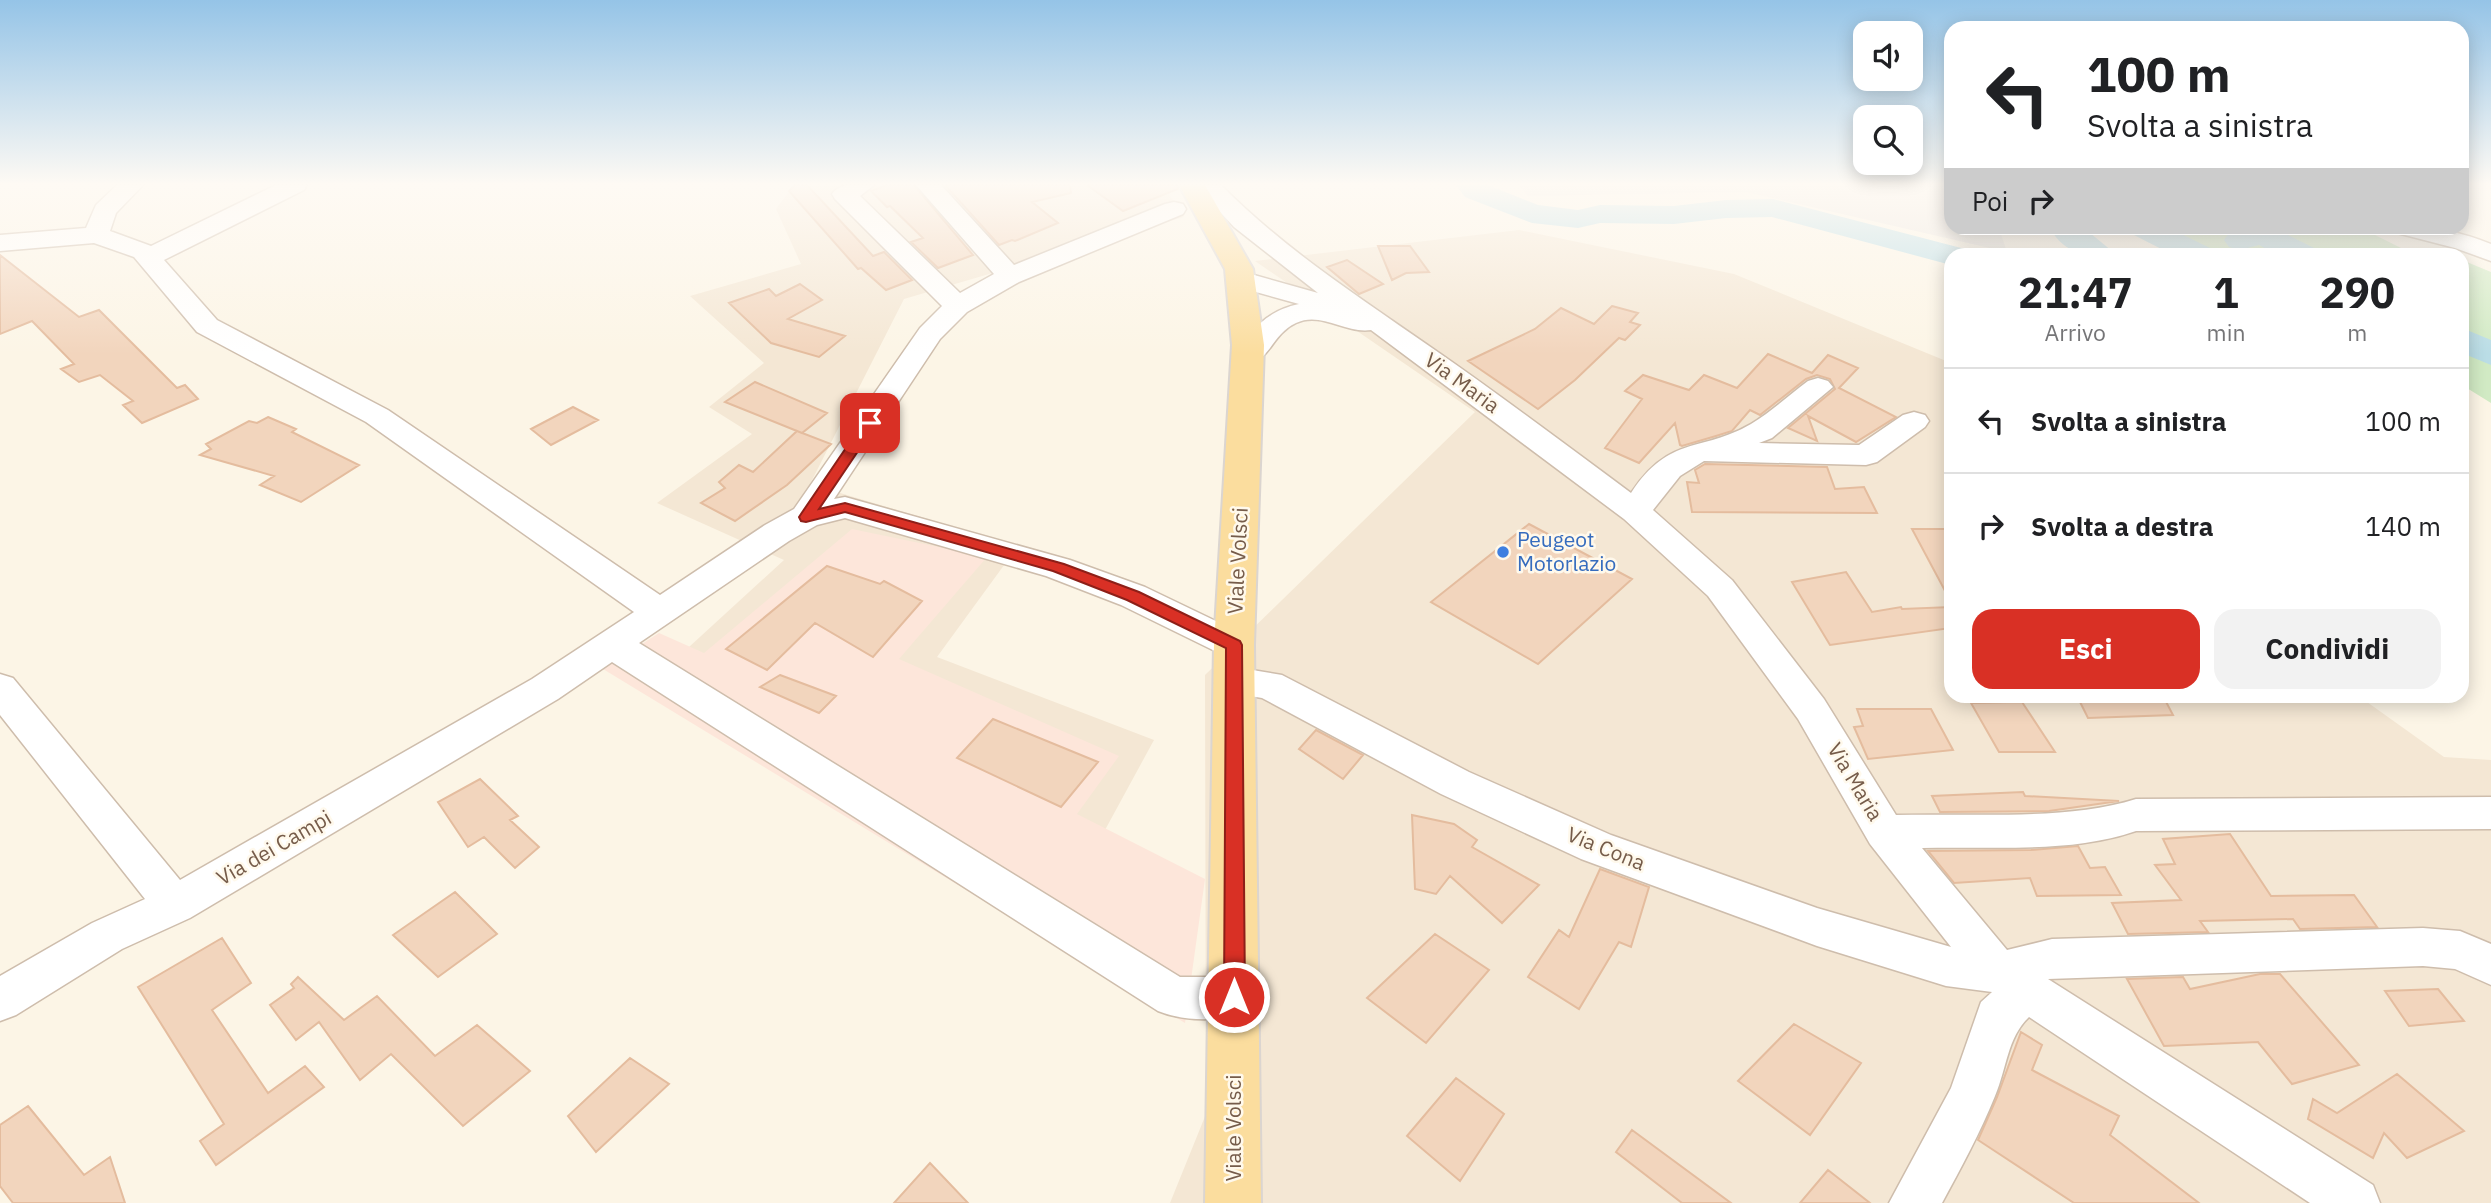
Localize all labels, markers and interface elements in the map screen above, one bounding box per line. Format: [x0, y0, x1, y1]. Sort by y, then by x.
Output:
map controls [1853, 21, 1923, 175]
button: sound [1853, 21, 1923, 91]
text: 100 m [2087, 42, 2231, 105]
icon: left [1972, 49, 2063, 140]
text: Svolta a sinistra [2087, 104, 2313, 146]
button: search [1853, 105, 1923, 175]
icon: right [2022, 182, 2060, 220]
text: Poi [1972, 184, 2008, 218]
text: 21:47 [2018, 265, 2133, 320]
text: 1 [2213, 265, 2239, 320]
text: 290 [2319, 265, 2395, 320]
text: Arrivo [2045, 317, 2106, 347]
text: min [2207, 317, 2245, 347]
text: m [2347, 317, 2367, 347]
street label: Via Maria [1419, 345, 1506, 419]
pin [840, 393, 900, 453]
icon: left [1972, 402, 2010, 440]
icon: arrive [851, 404, 889, 442]
text: Svolta a sinistra [2031, 404, 2227, 438]
text: 100 m [2365, 404, 2441, 438]
street label: Viale Volsci [1220, 507, 1254, 615]
icon: right [1972, 507, 2010, 545]
text: Svolta a destra [2031, 509, 2213, 543]
text: 140 m [2365, 509, 2441, 543]
place label: Peugeot Motorlazio [1517, 525, 1616, 577]
marker: Peugeot Motorlazio [1495, 544, 1511, 560]
button: Esci [1972, 609, 2200, 689]
button: Condividi [2214, 609, 2441, 689]
street label: Via Maria [1822, 737, 1890, 826]
street label: Via dei Campi [211, 803, 336, 891]
street label: Via Cona [1563, 820, 1650, 876]
position arrow [1197, 960, 1271, 1034]
street label: Viale Volsci [1219, 1074, 1247, 1182]

